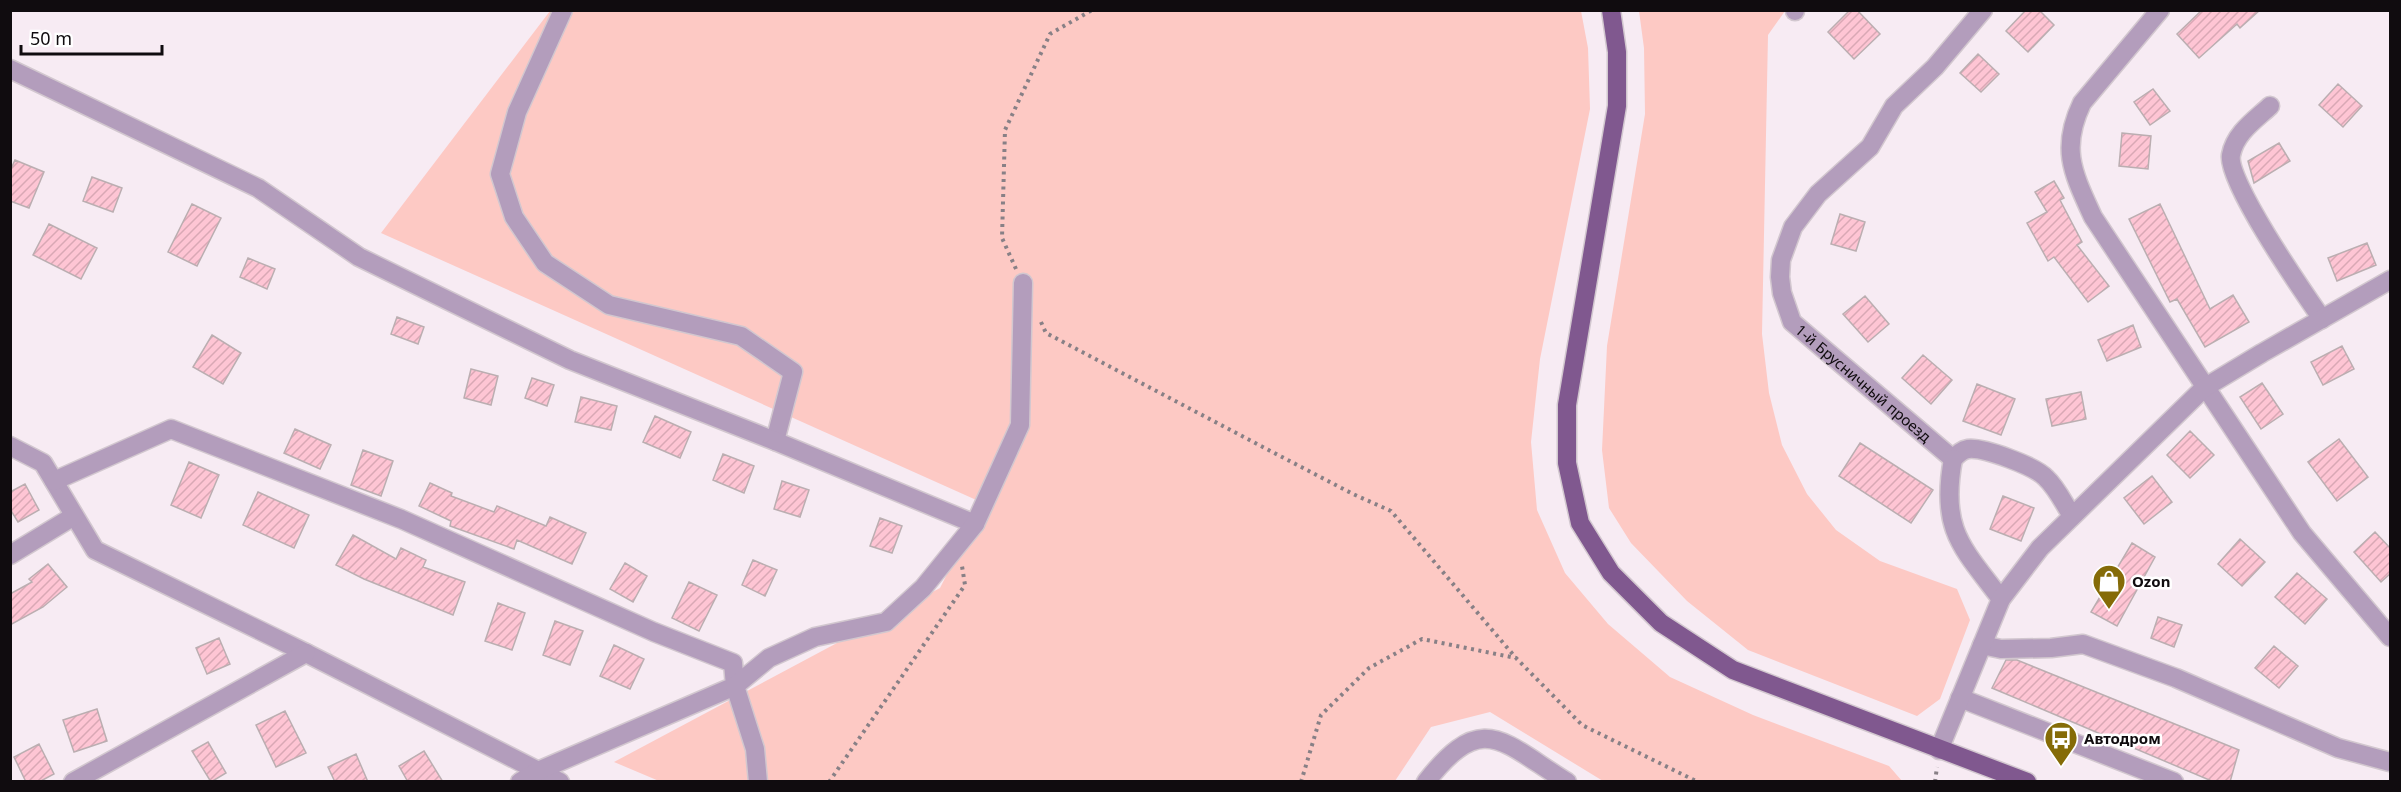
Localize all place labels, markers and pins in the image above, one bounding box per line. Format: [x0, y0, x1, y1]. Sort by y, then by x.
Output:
shop icon: Ozon [2091, 563, 2127, 610]
place label: Ozon [2132, 571, 2170, 591]
bus stop icon: Автодром [2043, 720, 2079, 767]
place label: Автодром [2084, 728, 2161, 748]

